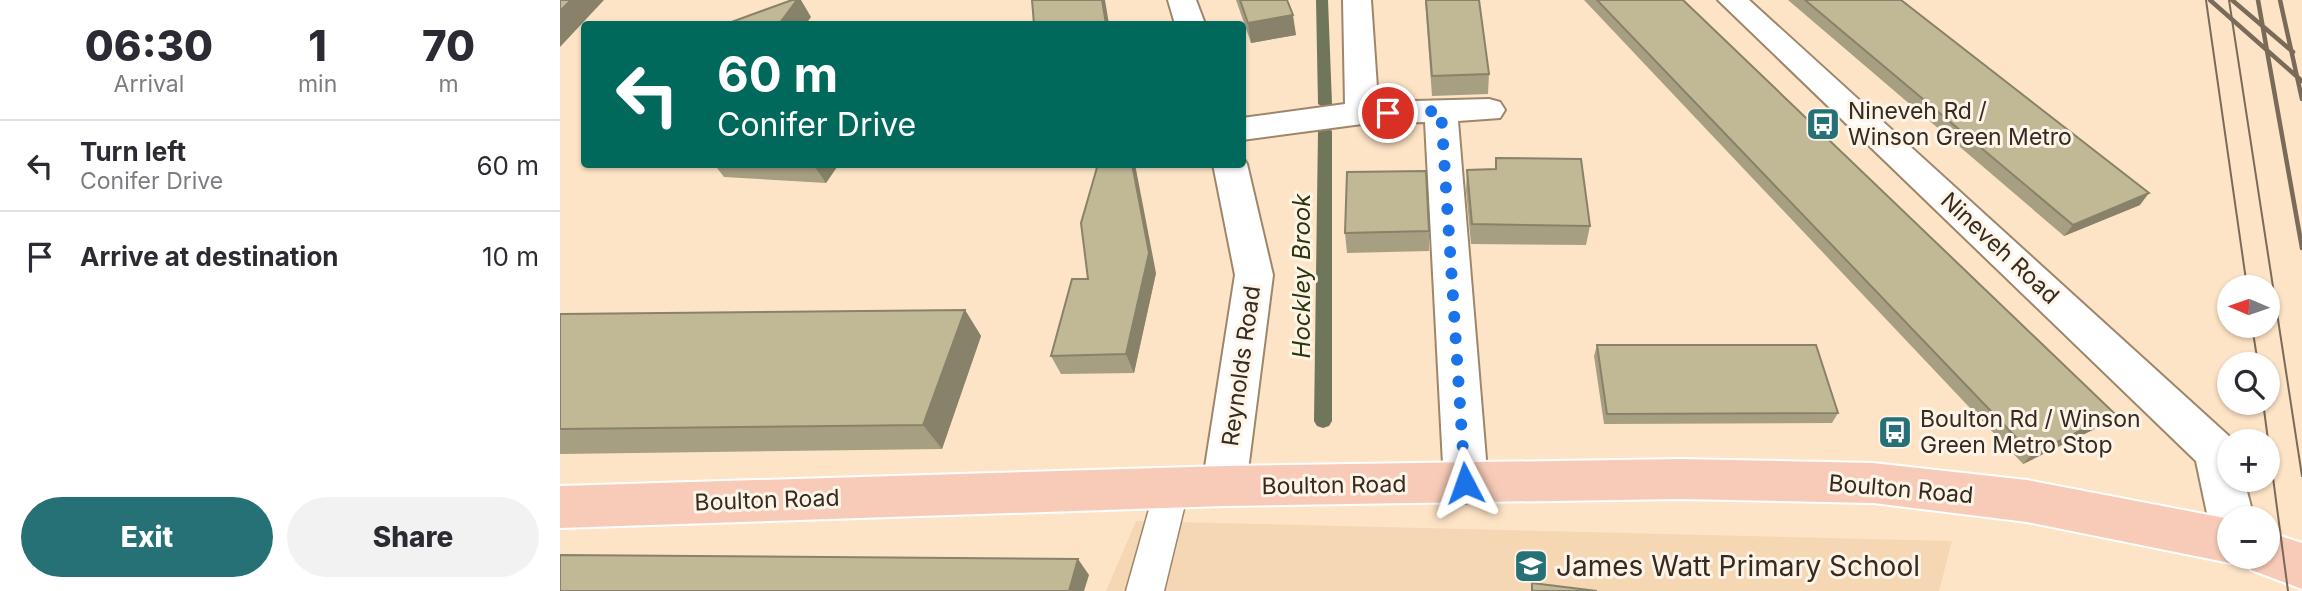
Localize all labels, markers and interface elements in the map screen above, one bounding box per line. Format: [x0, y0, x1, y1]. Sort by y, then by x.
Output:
text: 06:30 [85, 20, 213, 71]
text: 1 [308, 20, 327, 71]
text: 70 [422, 20, 475, 71]
text: 60 m [717, 45, 838, 104]
icon: left [602, 49, 693, 140]
text: Arrival [114, 70, 184, 98]
text: min [298, 70, 337, 98]
text: m [439, 70, 459, 98]
pin [1358, 83, 1418, 143]
icon: arrive [1369, 94, 1407, 132]
place label: Nineveh Rd / Winson Green Metro [1848, 97, 2072, 151]
text: Conifer Drive [717, 105, 916, 144]
bus stop icon: Nineveh Rd / Winson Green Metro [1804, 105, 1842, 143]
text: Turn left [80, 136, 186, 167]
icon: left [21, 147, 59, 185]
text: 60 m [476, 150, 539, 181]
text: Conifer Drive [80, 167, 223, 195]
street label: Nineveh Road [1935, 186, 2065, 310]
water label: Hockley Brook [1287, 193, 1316, 358]
icon: arrive [21, 238, 59, 276]
text: Arrive at destination [80, 241, 339, 272]
text: 10 m [482, 241, 539, 272]
north arrow [2217, 275, 2280, 338]
map controls [2217, 275, 2280, 569]
street label: Reynolds Road [1216, 284, 1266, 448]
button: search [2217, 352, 2280, 415]
place label: Boulton Rd / Winson Green Metro Stop [1920, 405, 2141, 459]
bus stop icon: Boulton Rd / Winson Green Metro Stop [1876, 413, 1914, 451]
button: + [2217, 429, 2280, 492]
position arrow [1428, 446, 1502, 520]
street label: Boulton Road [1828, 469, 1974, 509]
street label: Boulton Road [1261, 470, 1407, 500]
street label: Boulton Road [694, 483, 840, 517]
button: Exit [21, 497, 273, 577]
button: Share [287, 497, 539, 577]
button: − [2217, 506, 2280, 569]
school or university icon: James Watt Primary School [1512, 547, 1550, 585]
place label: James Watt Primary School [1556, 549, 1920, 583]

